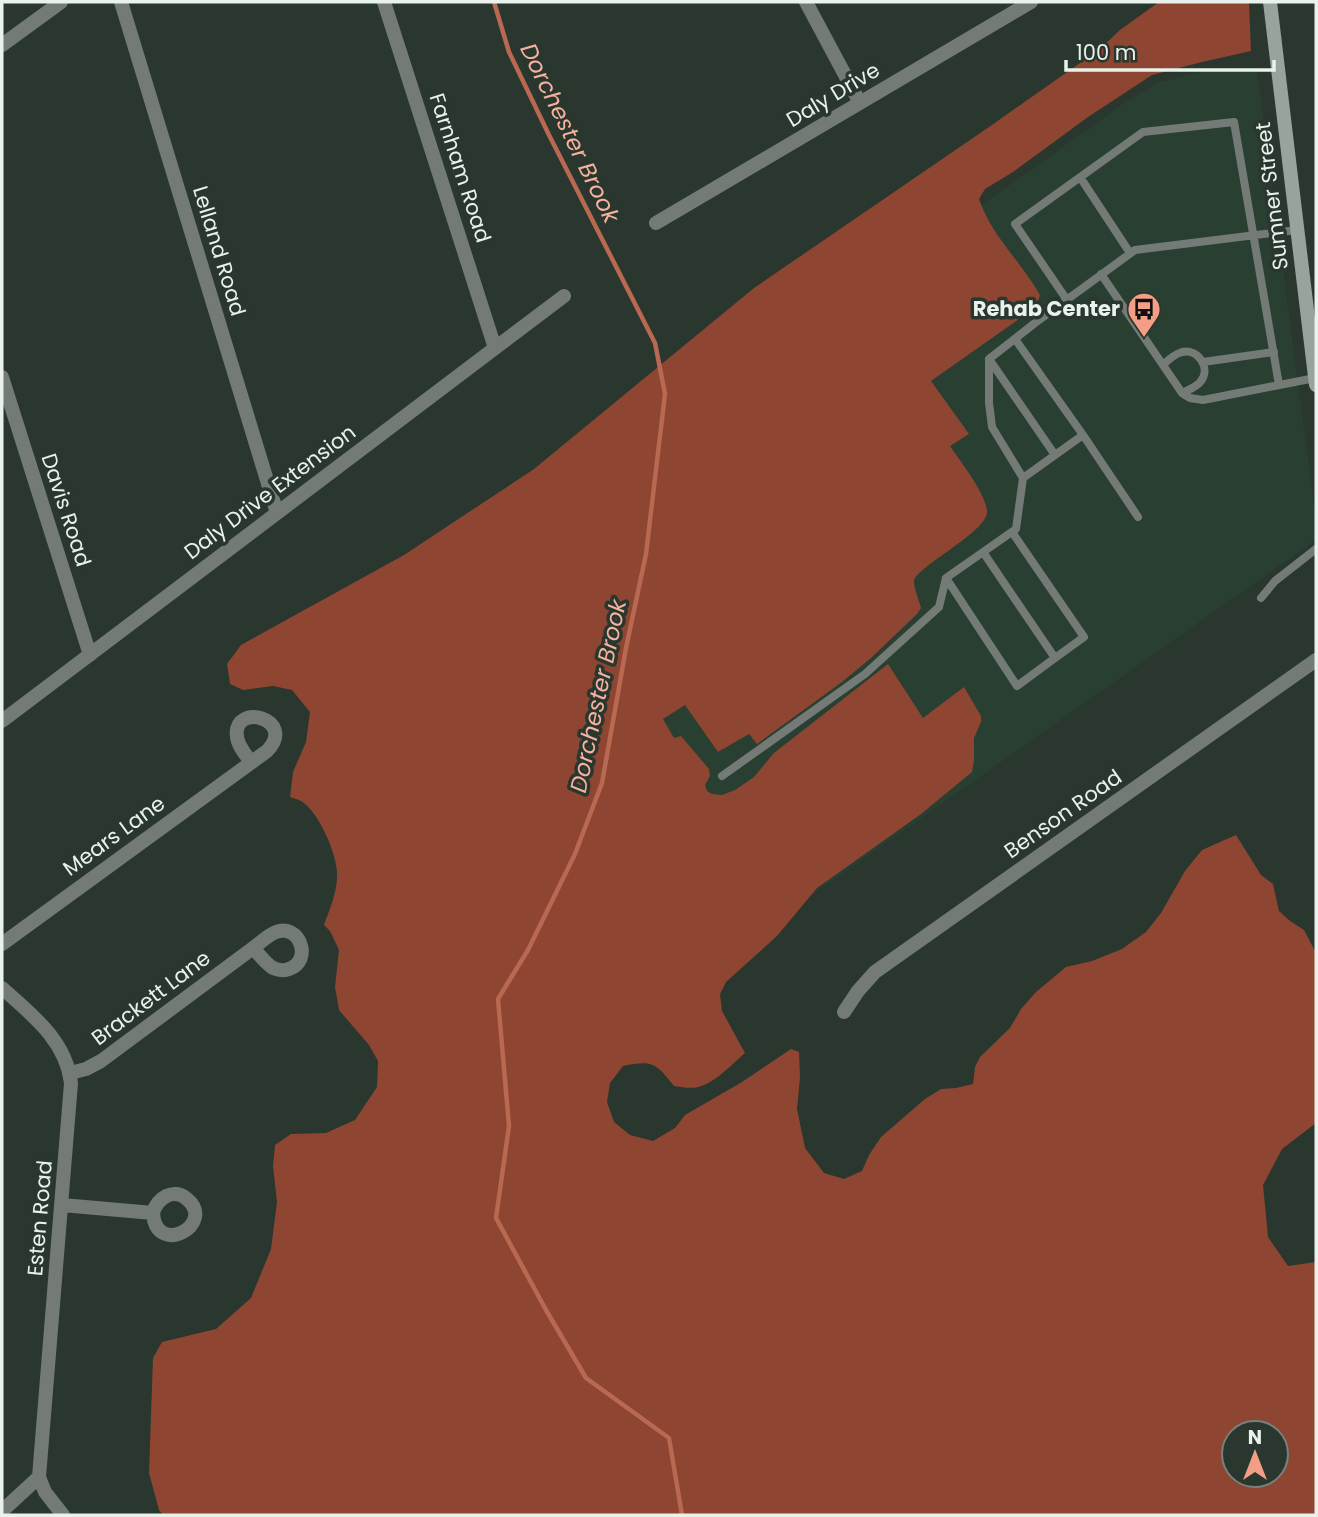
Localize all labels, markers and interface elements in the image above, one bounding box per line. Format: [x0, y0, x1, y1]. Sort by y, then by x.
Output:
scale bar [1066, 28, 1274, 72]
water label: Dorchester Brook [513, 38, 628, 229]
text: 100 m [1076, 38, 1136, 67]
street label: Daly Drive [781, 55, 885, 134]
street label: Farnham Road [423, 89, 498, 246]
street label: Sumner Street [1248, 120, 1295, 272]
street label: Lelland Road [186, 182, 253, 319]
bus stop icon: Rehab Center [1125, 290, 1163, 339]
place label: Rehab Center [973, 294, 1120, 323]
street label: Daly Drive Extension [178, 417, 361, 566]
street label: Davis Road [35, 450, 98, 570]
water label: Dorchester Brook [562, 595, 634, 795]
street label: Benson Road [998, 762, 1127, 865]
street label: Mears Lane [57, 789, 171, 882]
street label: Brackett Lane [85, 943, 216, 1052]
street label: Esten Road [20, 1159, 59, 1277]
north arrow [1220, 1419, 1290, 1489]
text: N [1248, 1424, 1262, 1451]

